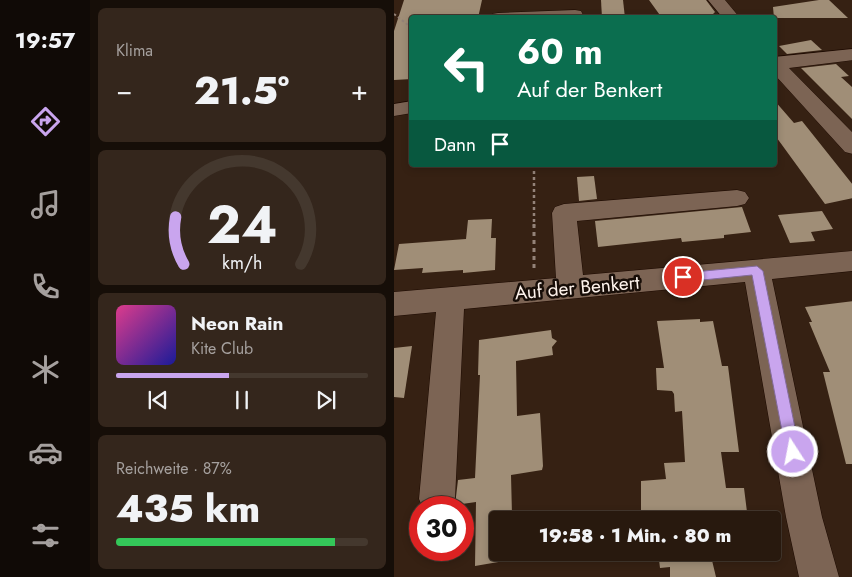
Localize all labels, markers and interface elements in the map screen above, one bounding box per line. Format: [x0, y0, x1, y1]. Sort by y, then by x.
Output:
text: 19:57 [15, 24, 75, 56]
text: 60 m [517, 27, 603, 77]
icon: left [434, 35, 499, 100]
text: Klima [116, 39, 153, 62]
text: 21.5° [194, 63, 289, 118]
text: − [116, 70, 133, 111]
text: + [351, 70, 368, 111]
text: Auf der Benkert [517, 73, 662, 105]
icon: directions [28, 104, 63, 139]
icon: arrive [486, 130, 514, 158]
text: Dann [434, 131, 476, 158]
icon: music [28, 187, 63, 222]
text: 24 [207, 187, 277, 263]
text: km/h [222, 250, 262, 276]
pin [662, 256, 704, 298]
icon: arrive [669, 263, 697, 291]
icon: phone [28, 269, 63, 304]
street label: Auf der Benkert [513, 269, 641, 306]
text: Neon Rain [191, 310, 284, 337]
text: Kite Club [191, 337, 253, 360]
icon: climate [28, 352, 63, 387]
icon: previous [144, 386, 172, 414]
icon: pause [228, 386, 256, 414]
icon: next [312, 386, 340, 414]
position arrow [766, 425, 818, 477]
icon: car [28, 435, 63, 470]
text: Reichweite · 87% [116, 457, 232, 480]
text: 435 km [116, 481, 260, 536]
speed limit sign: 30 [409, 496, 474, 561]
icon: filters [28, 518, 63, 553]
text: 19:58 · 1 Min. · 80 m [539, 522, 731, 549]

